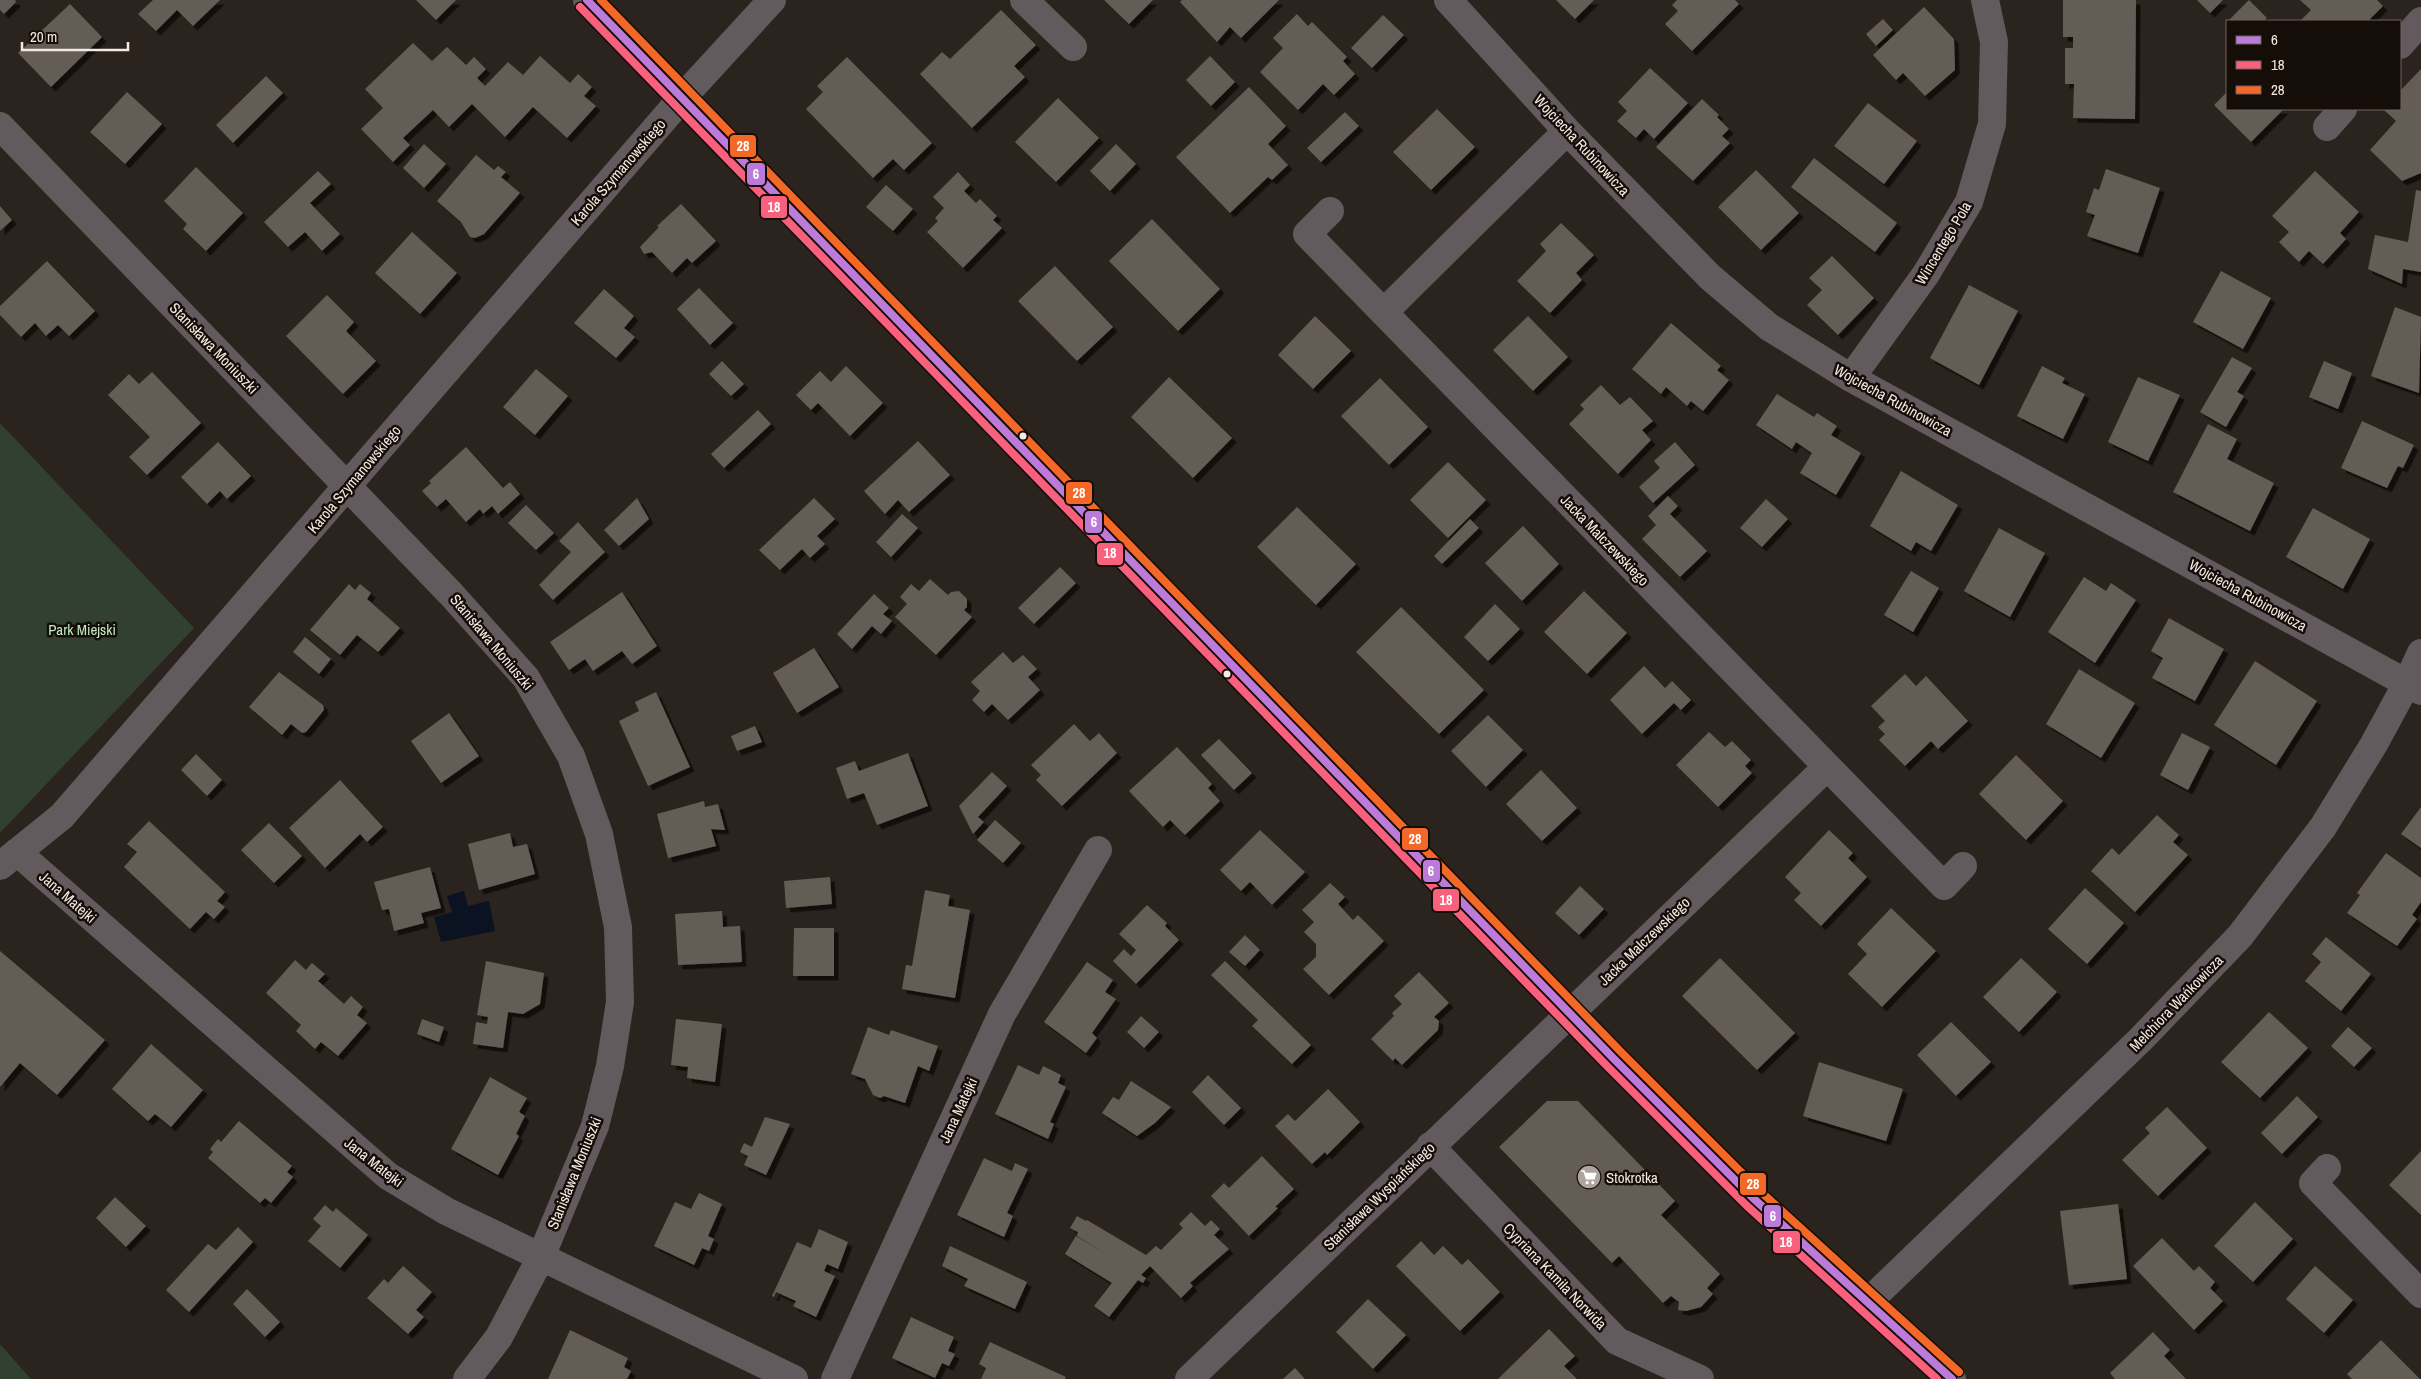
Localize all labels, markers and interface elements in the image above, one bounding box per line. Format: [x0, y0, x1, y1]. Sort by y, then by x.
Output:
scale bar [22, 20, 129, 52]
legend [2226, 20, 2401, 110]
text: 20 m [30, 26, 57, 47]
text: 6 [2271, 29, 2278, 50]
text: 18 [2271, 54, 2285, 75]
text: 28 [2271, 79, 2285, 100]
street label: Wojciecha Rubinowicza [1529, 90, 1635, 200]
street label: Karola Szymanowskiego [566, 114, 670, 230]
line badge: 28 [729, 134, 757, 158]
text: 28 [737, 137, 749, 155]
line badge: 6 [746, 162, 766, 186]
text: 6 [753, 165, 759, 183]
line badge: 18 [760, 195, 788, 219]
street label: Wincentego Pola [1910, 197, 1976, 289]
text: 18 [768, 198, 780, 216]
street label: Stanisława Moniuszki [165, 298, 263, 398]
street label: Wojciecha Rubinowicza [1830, 359, 1956, 441]
street label: Karola Szymanowskiego [302, 420, 406, 538]
unlabelled marker [1018, 431, 1028, 441]
line badge: 28 [1065, 481, 1093, 505]
text: 28 [1073, 484, 1085, 502]
street label: Jacka Malczewskiego [1556, 490, 1654, 590]
line badge: 6 [1084, 510, 1103, 534]
text: 6 [1091, 513, 1097, 531]
line badge: 18 [1096, 542, 1124, 566]
text: 18 [1104, 544, 1116, 562]
street label: Wojciecha Rubinowicza [2185, 554, 2311, 636]
street label: Stanisława Moniuszki [445, 589, 539, 695]
park label: Park Miejski [48, 619, 116, 640]
unlabelled marker [1222, 669, 1232, 679]
line badge: 28 [1401, 827, 1429, 851]
text: 28 [1409, 830, 1421, 848]
line badge: 6 [1422, 859, 1441, 883]
text: 6 [1428, 862, 1434, 880]
street label: Jana Matejki [35, 866, 101, 928]
line badge: 18 [1432, 888, 1460, 912]
text: 18 [1440, 891, 1452, 909]
street label: Jacka Malczewskiego [1594, 892, 1694, 990]
street label: Melchiora Wańkowicza [2124, 950, 2228, 1056]
street label: Jana Matejki [934, 1074, 982, 1146]
street label: Stanisława Moniuszki [542, 1114, 606, 1232]
street label: Jana Matejki [340, 1132, 408, 1192]
street label: Stanisława Wyspiańskiego [1319, 1137, 1439, 1255]
supermarket icon: Stokrotka [1576, 1164, 1602, 1190]
place label: Stokrotka [1606, 1167, 1658, 1188]
line badge: 28 [1739, 1172, 1767, 1196]
text: 28 [1747, 1175, 1759, 1193]
line badge: 6 [1763, 1204, 1782, 1228]
text: 6 [1770, 1207, 1776, 1225]
street label: Cypriana Kamila Norwida [1499, 1218, 1612, 1334]
line badge: 18 [1772, 1230, 1801, 1254]
text: 18 [1780, 1233, 1792, 1251]

